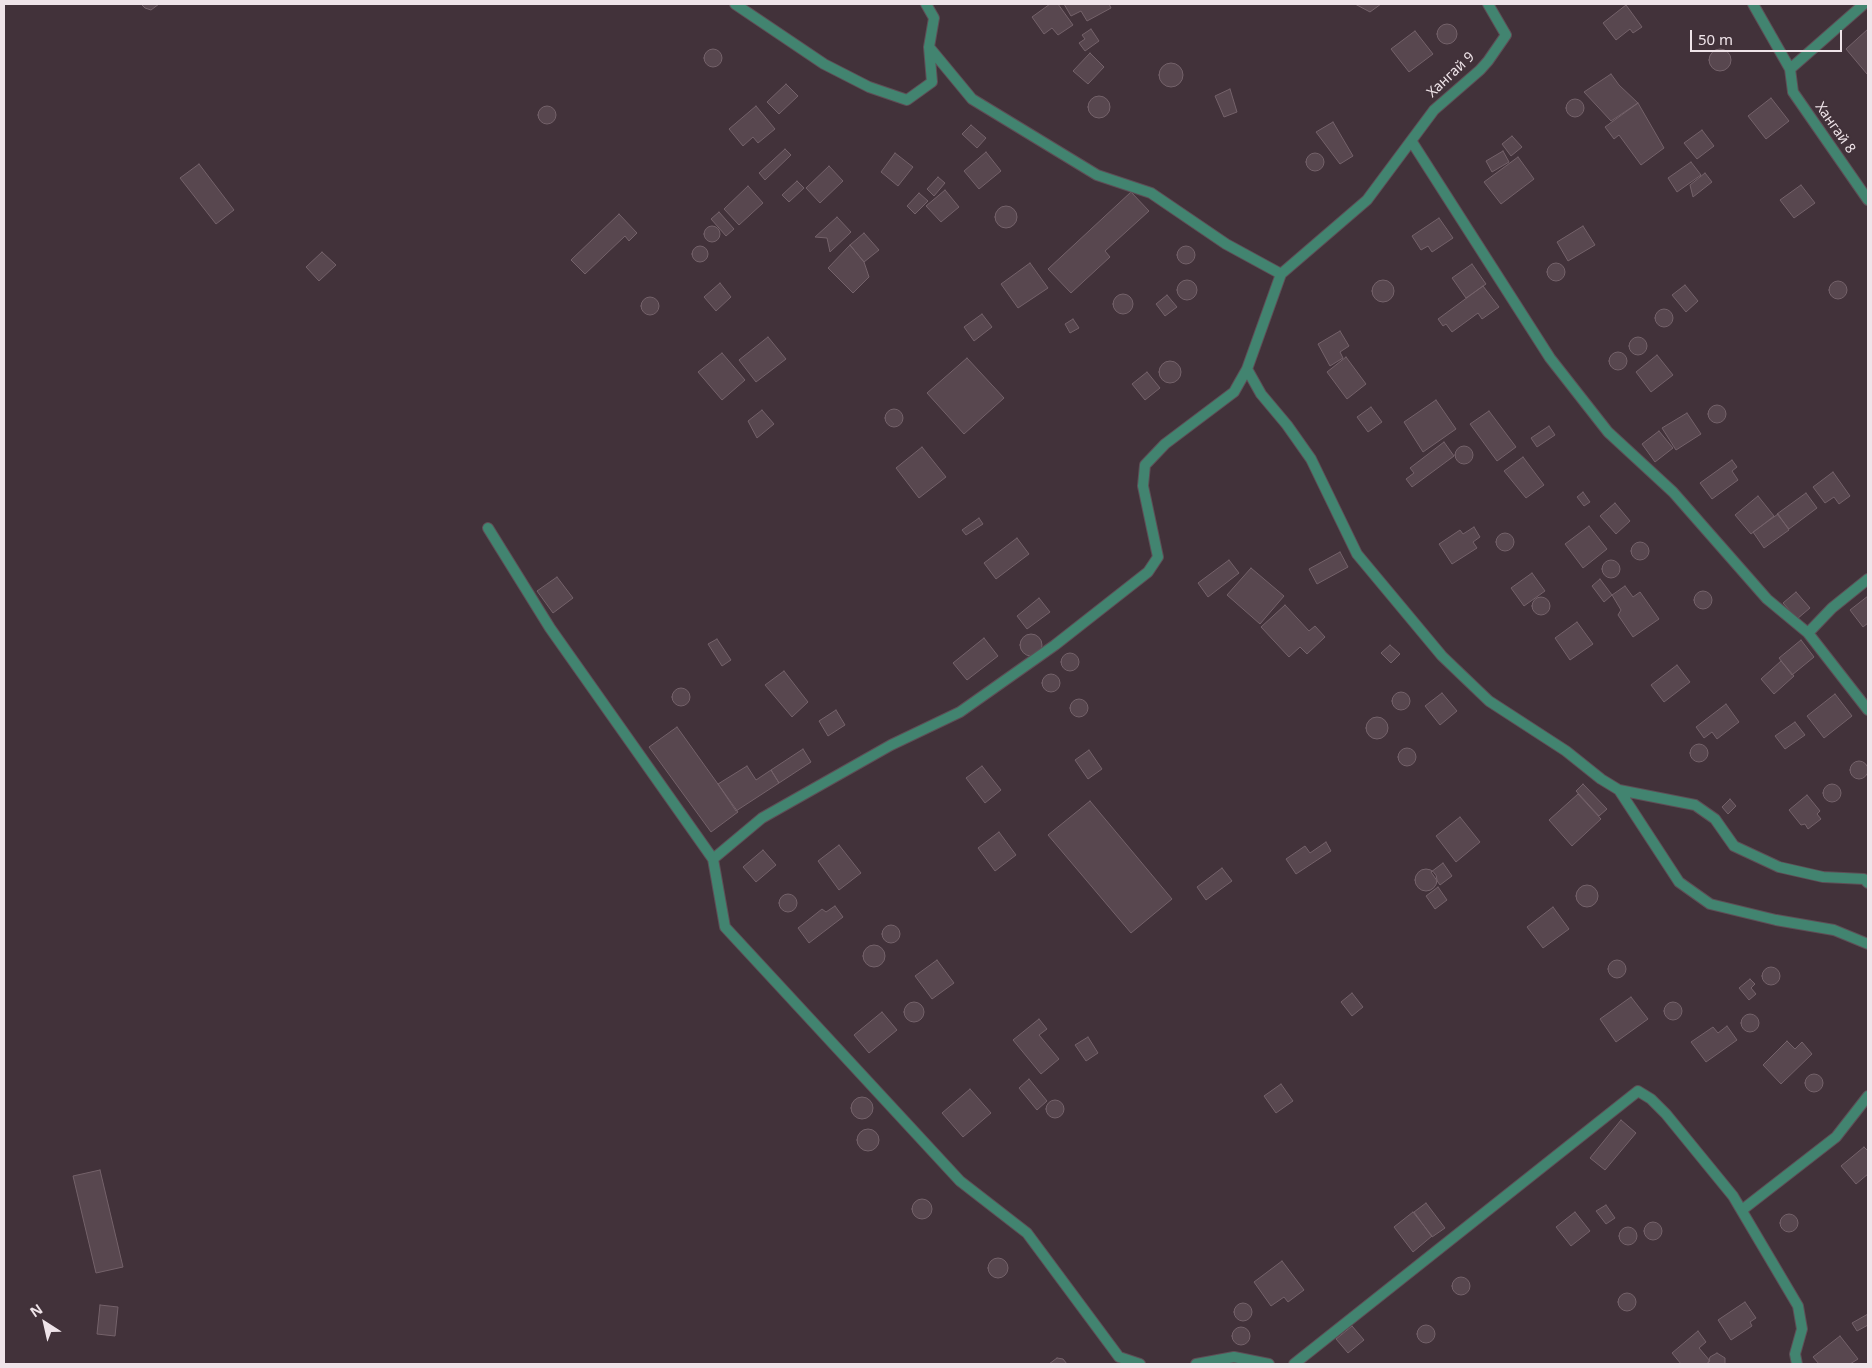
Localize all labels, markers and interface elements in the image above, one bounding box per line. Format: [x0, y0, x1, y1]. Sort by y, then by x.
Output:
scale bar [1692, 20, 1844, 52]
text: 50 m [1698, 29, 1733, 49]
street label: Хангай 9 [1424, 49, 1478, 101]
street label: Хангай 8 [1811, 99, 1859, 157]
north arrow [20, 1298, 70, 1348]
text: N [26, 1299, 46, 1321]

